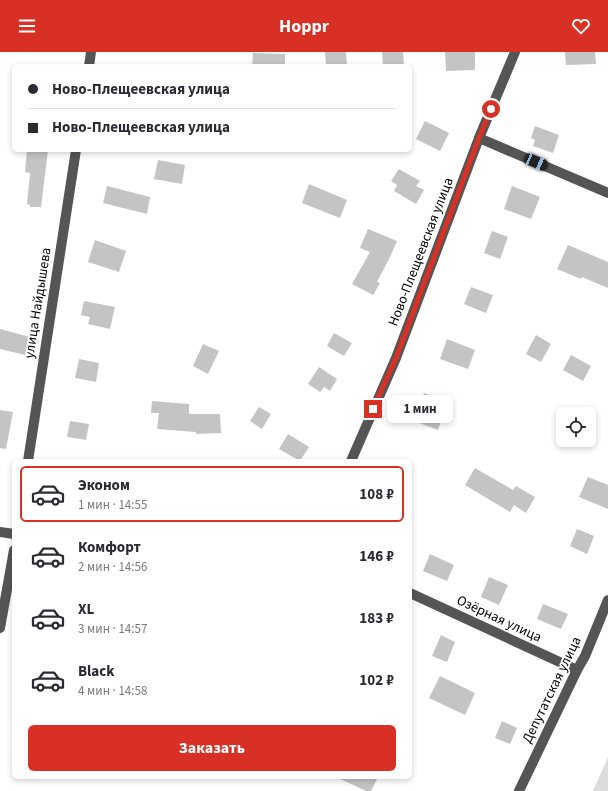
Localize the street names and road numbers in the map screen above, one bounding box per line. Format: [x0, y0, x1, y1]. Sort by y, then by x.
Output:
street label: Ново-Плещеевская улица [383, 175, 459, 329]
street label: улица Найдышева [19, 246, 57, 360]
street label: Озёрная улица [453, 591, 545, 647]
street label: Депутатская улица [517, 633, 587, 747]

